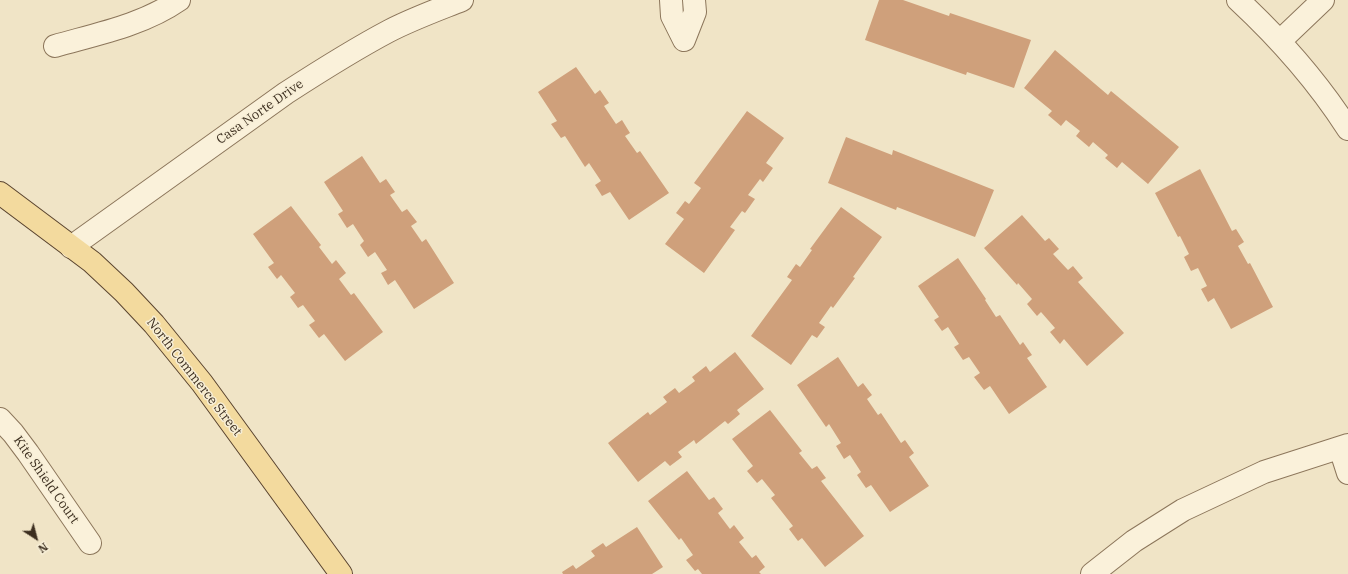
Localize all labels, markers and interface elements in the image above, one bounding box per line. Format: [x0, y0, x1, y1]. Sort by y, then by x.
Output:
street label: Casa Norte Drive [214, 76, 306, 148]
street label: North Commerce Street [143, 315, 245, 439]
street label: Kite Shield Court [10, 433, 82, 527]
north arrow [16, 518, 56, 558]
text: N [35, 539, 51, 556]

